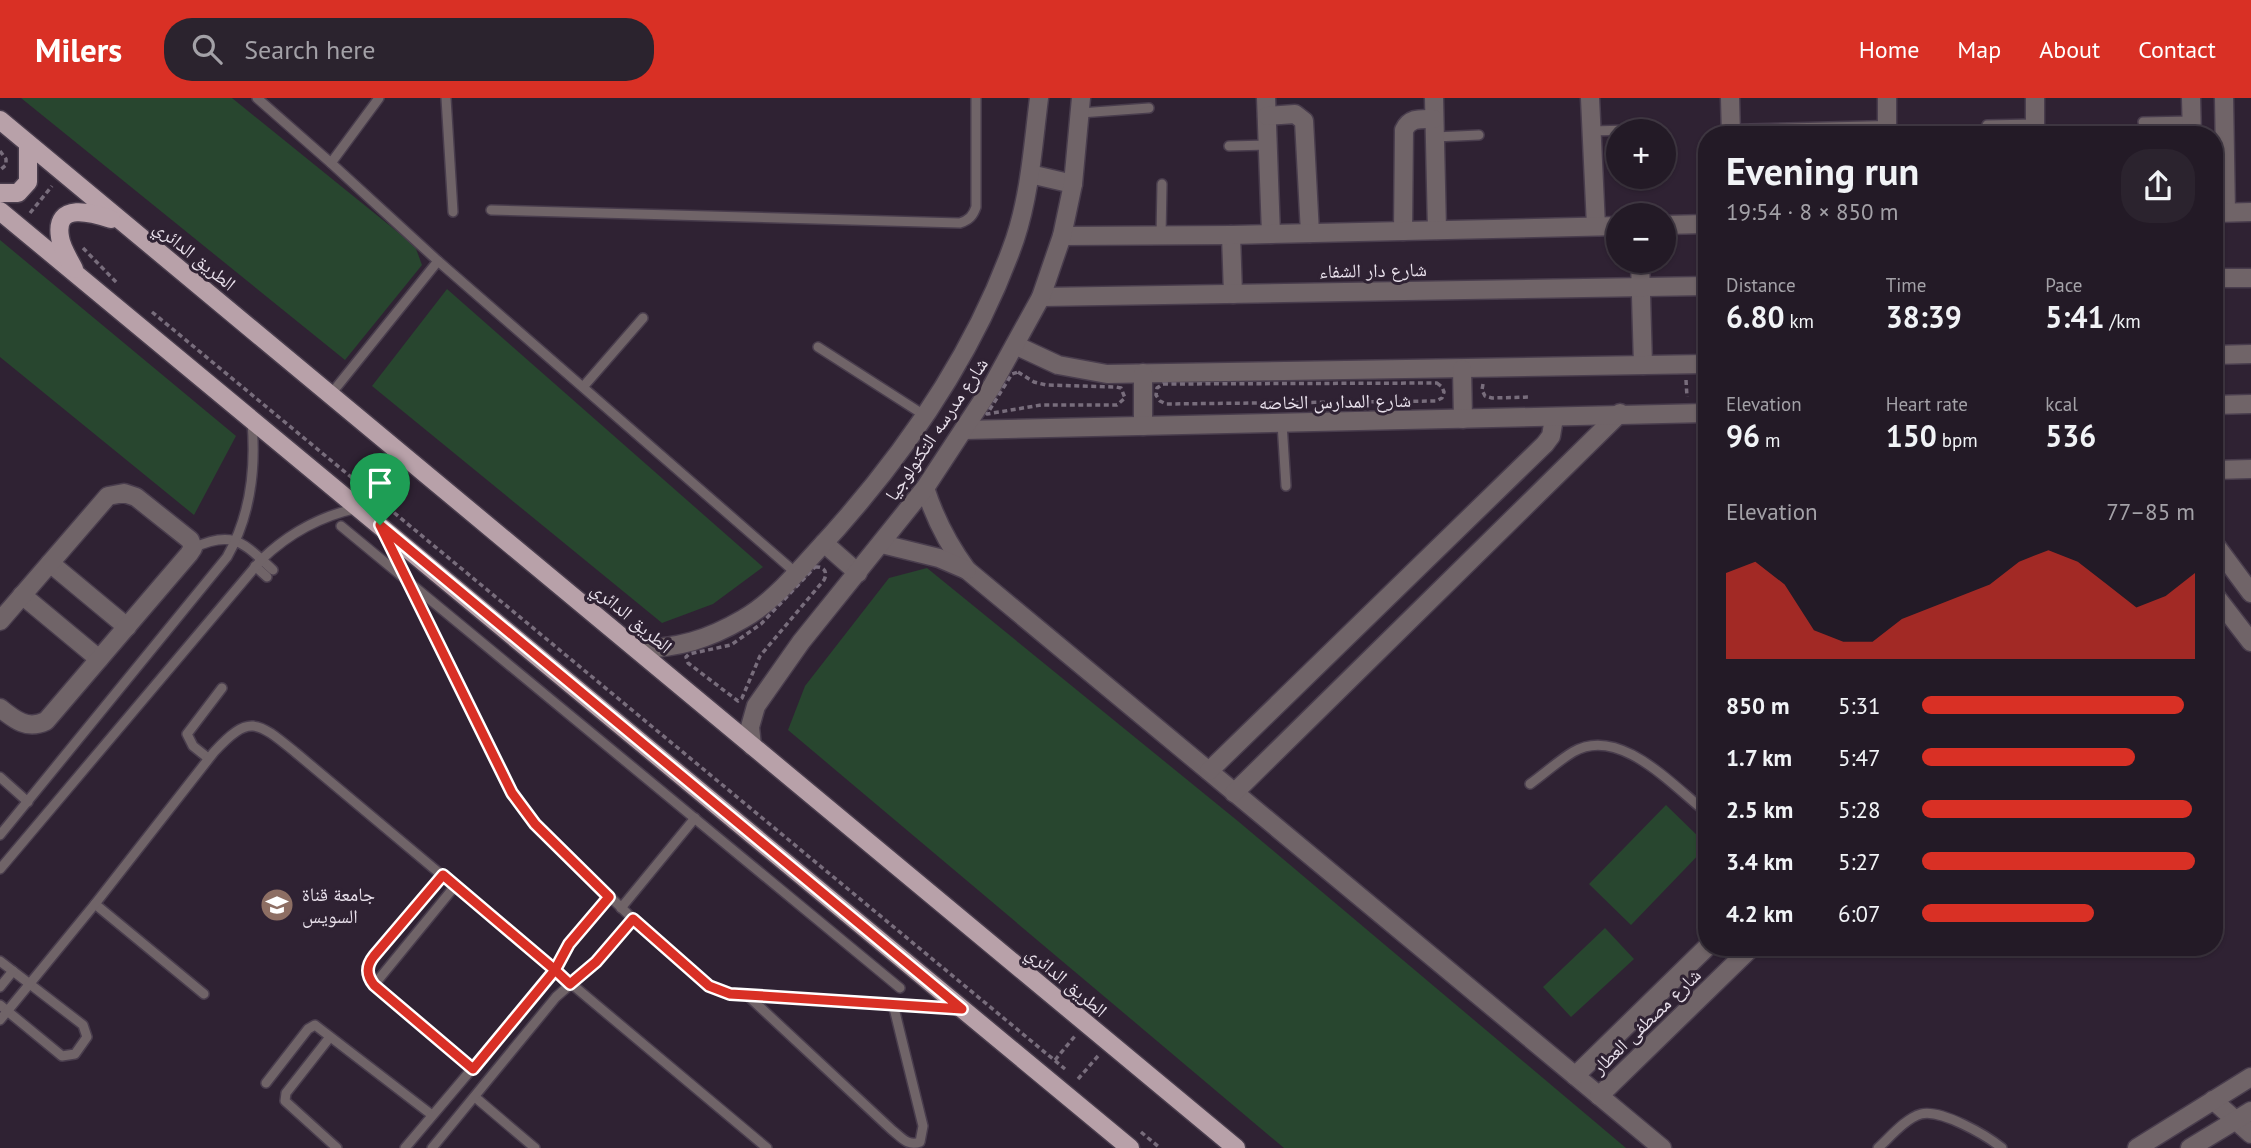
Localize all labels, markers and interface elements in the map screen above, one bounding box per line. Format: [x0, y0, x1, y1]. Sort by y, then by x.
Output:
search box [164, 18, 654, 81]
text: Milers [35, 28, 122, 71]
icon: search [188, 30, 226, 68]
text: Search here [244, 33, 375, 66]
text: Home [1859, 34, 1919, 65]
text: Map [1957, 34, 2001, 65]
text: About [2039, 34, 2100, 65]
text: Contact [2138, 34, 2216, 65]
map controls [1606, 119, 1676, 273]
button: + [1606, 119, 1676, 189]
text: Evening run [1726, 146, 1919, 195]
button: share [2121, 149, 2195, 223]
text: 19:54 · 8 × 850 m [1726, 197, 1898, 226]
button: − [1606, 203, 1676, 273]
street label: الطريق الدائري [147, 215, 241, 298]
street label: شارع دار الشفاء [1319, 257, 1427, 283]
text: Distance [1726, 273, 1796, 297]
text: Time [1886, 273, 1926, 297]
text: Pace [2045, 273, 2083, 297]
text: 6.80 [1726, 297, 1784, 336]
text: 38:39 [1886, 297, 1962, 336]
text: 5:41 [2045, 297, 2104, 336]
text: km [1784, 309, 1814, 333]
text: /km [2104, 309, 2141, 333]
street label: شارع مدرسه التكنولوجيا [879, 353, 993, 505]
street label: شارع المدارس الخاصه [1259, 388, 1411, 414]
text: Elevation [1726, 392, 1802, 416]
text: Heart rate [1886, 392, 1968, 416]
text: kcal [2045, 392, 2078, 416]
text: 96 [1726, 416, 1760, 455]
text: 150 [1886, 416, 1937, 455]
text: 536 [2045, 416, 2096, 455]
text: m [1760, 428, 1781, 452]
text: bpm [1937, 428, 1978, 452]
pin [350, 453, 410, 525]
icon: arrive [361, 464, 399, 502]
text: Elevation [1726, 497, 1818, 526]
text: 77–85 m [2106, 497, 2195, 526]
street label: الطريق الدائري [584, 576, 678, 661]
text: 850 m [1726, 691, 1789, 720]
text: 5:31 [1838, 691, 1881, 720]
text: 1.7 km [1726, 743, 1792, 772]
text: 5:47 [1838, 743, 1881, 772]
text: 2.5 km [1726, 795, 1793, 824]
text: 5:28 [1838, 795, 1881, 824]
text: 3.4 km [1726, 847, 1793, 876]
text: 5:27 [1838, 847, 1881, 876]
place label: جامعة قناة السويس [302, 882, 375, 928]
school or university icon: جامعة قناة السويس [258, 886, 296, 924]
text: 4.2 km [1726, 899, 1793, 928]
text: 6:07 [1838, 899, 1881, 928]
street label: الطريق الدائري [1019, 940, 1113, 1025]
street label: شارع مصطفى العطار [1586, 963, 1706, 1080]

